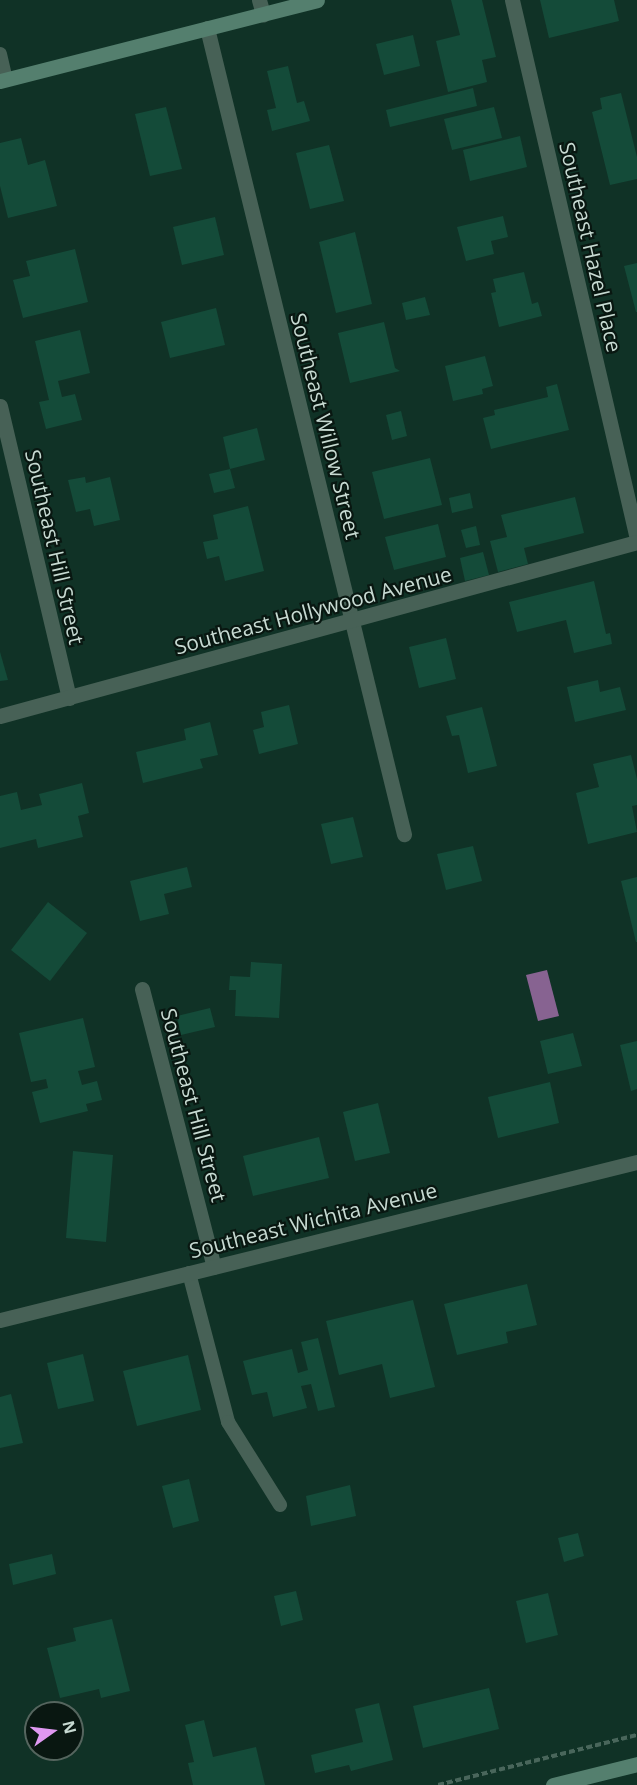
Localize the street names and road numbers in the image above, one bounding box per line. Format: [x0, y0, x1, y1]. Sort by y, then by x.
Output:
street label: Southeast Hazel Place [555, 140, 627, 354]
street label: Southeast Willow Street [286, 310, 366, 542]
street label: Southeast Hill Street [20, 447, 90, 647]
street label: Southeast Hollywood Avenue [172, 561, 454, 659]
street label: Southeast Hill Street [156, 1005, 232, 1205]
street label: Southeast Wichita Avenue [187, 1177, 439, 1263]

